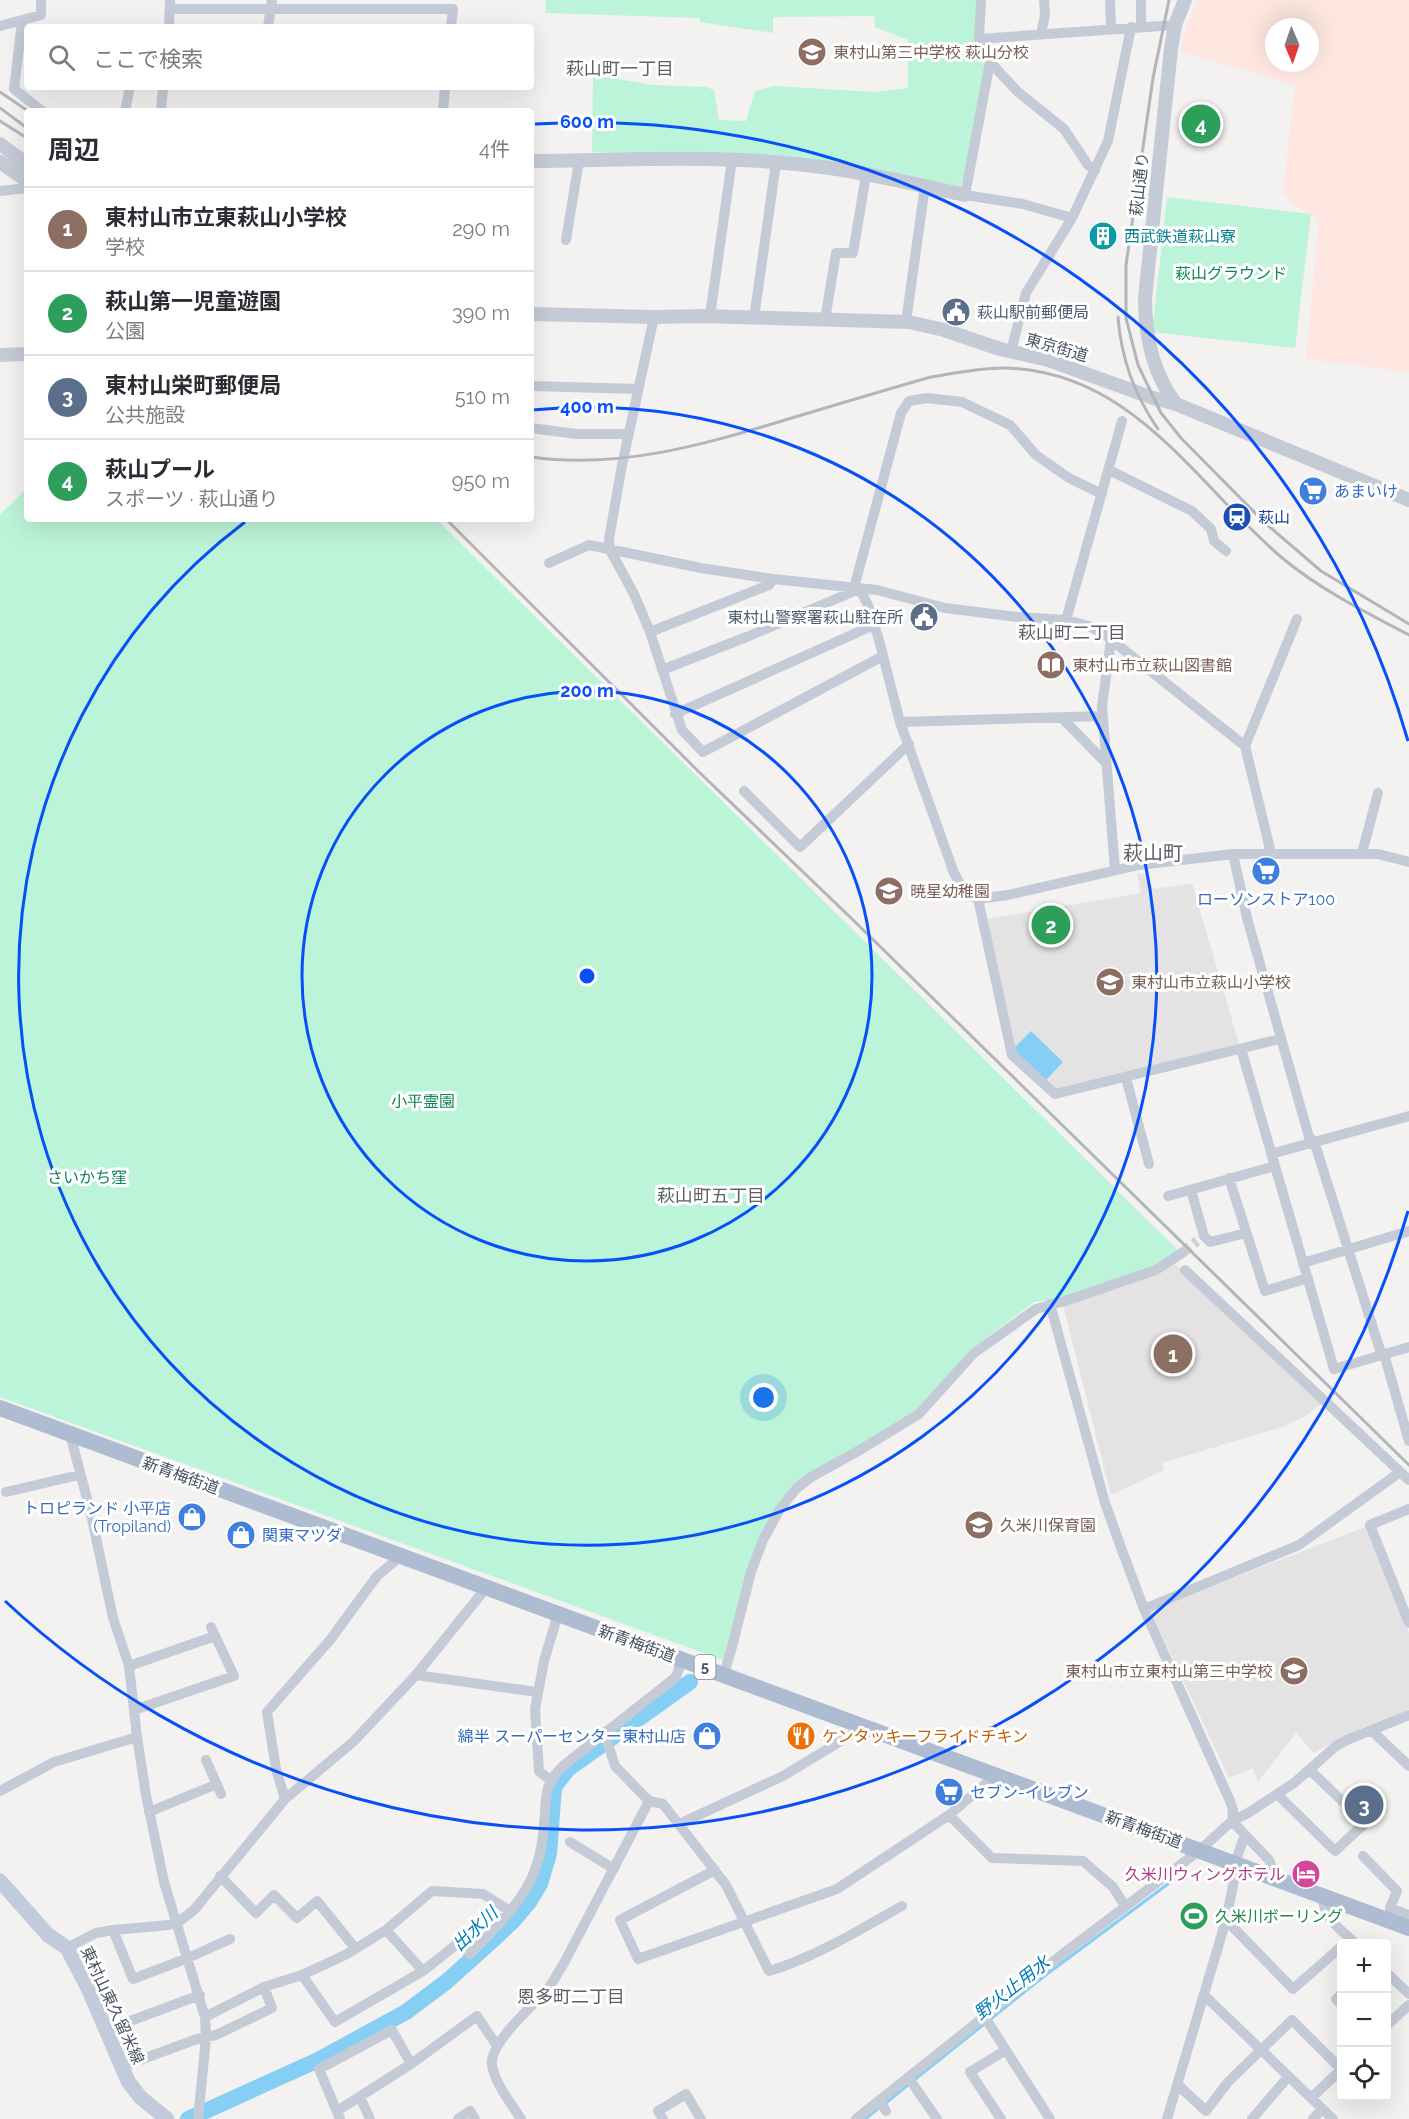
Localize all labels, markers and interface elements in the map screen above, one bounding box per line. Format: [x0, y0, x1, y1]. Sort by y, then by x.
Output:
north arrow [1265, 18, 1319, 72]
search box [24, 24, 534, 90]
school or university icon: 東村山第三中学校 萩山分校 [796, 36, 828, 68]
icon: search [45, 41, 78, 74]
place label: 東村山第三中学校 萩山分校 [833, 43, 1029, 62]
text: ここで検索 [93, 46, 203, 72]
district label: 萩山町一丁目 [566, 58, 674, 79]
pin: 4 [1182, 102, 1220, 146]
text: 600 m [560, 111, 614, 132]
text: 周辺 [48, 135, 100, 165]
text: 4件 [479, 137, 510, 161]
street label: 萩山通り [1127, 151, 1152, 217]
text: 東村山市立東萩山小学校 [105, 204, 347, 230]
text: 1 [63, 217, 72, 241]
text: 290 m [452, 217, 510, 241]
building icon: 西武鉄道萩山寮 [1087, 220, 1119, 252]
place label: 西武鉄道萩山寮 [1124, 227, 1236, 246]
text: 学校 [105, 235, 145, 259]
park label: 萩山グラウンド [1175, 264, 1287, 283]
text: 萩山第一児童遊園 [105, 288, 281, 314]
public building icon: 萩山駅前郵便局 [940, 296, 972, 328]
text: 2 [62, 301, 73, 325]
text: 390 m [452, 301, 510, 325]
place label: 萩山駅前郵便局 [977, 303, 1089, 322]
text: 公園 [105, 319, 145, 343]
street label: 東京街道 [1023, 330, 1090, 365]
text: 東村山栄町郵便局 [105, 372, 281, 398]
text: 3 [62, 385, 73, 409]
text: 510 m [455, 385, 510, 409]
text: 400 m [560, 396, 614, 417]
text: 公共施設 [105, 403, 185, 427]
text: 萩山プール [105, 456, 215, 482]
text: 4 [62, 469, 73, 493]
text: 950 m [452, 469, 510, 493]
supermarket icon: あまいけ [1297, 475, 1329, 507]
place label: あまいけ [1334, 482, 1398, 501]
text: スポーツ · 萩山通り [105, 487, 279, 511]
station icon: 萩山 [1221, 501, 1253, 533]
place label: 萩山 [1258, 508, 1290, 527]
public building icon: 東村山警察署萩山駐在所 [908, 601, 940, 633]
place label: 東村山警察署萩山駐在所 [727, 608, 903, 627]
district label: 萩山町二丁目 [1018, 622, 1126, 643]
library icon: 東村山市立萩山図書館 [1035, 649, 1067, 681]
place label: 東村山市立萩山図書館 [1072, 656, 1232, 675]
text: 200 m [560, 680, 614, 701]
district label: 萩山町 [1123, 841, 1183, 865]
supermarket icon: ローソンストア100 [1250, 855, 1282, 887]
school or university icon: 暁星幼稚園 [873, 875, 905, 907]
place label: 暁星幼稚園 [910, 882, 990, 901]
place label: ローソンストア100 [1197, 890, 1335, 909]
pin: 2 [1032, 902, 1070, 948]
centre of rings [577, 966, 597, 986]
school or university icon: 東村山市立萩山小学校 [1094, 966, 1126, 998]
place label: 東村山市立萩山小学校 [1131, 973, 1291, 992]
park label: 小平霊園 [391, 1092, 455, 1111]
park label: さいかち窪 [47, 1168, 127, 1187]
district label: 萩山町五丁目 [657, 1185, 765, 1206]
pin: 1 [1154, 1332, 1192, 1376]
your location [749, 1383, 778, 1412]
street label: 新青梅街道 [140, 1453, 222, 1498]
place label: トロピランド 小平店 (Tropiland) [23, 1499, 171, 1536]
shop icon: トロピランド 小平店 (Tropiland) [176, 1501, 208, 1533]
school or university icon: 久米川保育園 [963, 1509, 995, 1541]
place label: 久米川保育園 [1000, 1516, 1096, 1535]
shop icon: 関東マツダ [225, 1519, 257, 1551]
place label: 関東マツダ [262, 1526, 342, 1545]
street label: 新青梅街道 [596, 1621, 678, 1666]
road number: 5 [694, 1655, 716, 1679]
school or university icon: 東村山市立東村山第三中学校 [1278, 1655, 1310, 1687]
place label: 東村山市立東村山第三中学校 [1065, 1662, 1273, 1681]
shop icon: 綿半 スーパーセンター東村山店 [691, 1720, 723, 1752]
restaurant icon: ケンタッキーフライドチキン [785, 1720, 817, 1752]
place label: 綿半 スーパーセンター東村山店 [458, 1727, 686, 1746]
place label: ケンタッキーフライドチキン [822, 1727, 1028, 1746]
supermarket icon: セブン-イレブン [933, 1776, 965, 1808]
pin: 3 [1344, 1782, 1384, 1828]
place label: セブン-イレブン [970, 1783, 1089, 1802]
street label: 新青梅街道 [1103, 1807, 1185, 1852]
hotel icon: 久米川ウィングホテル [1290, 1858, 1322, 1890]
place label: 久米川ウィングホテル [1125, 1865, 1285, 1884]
sports icon: 久米川ボーリング [1178, 1900, 1210, 1932]
water label: 出水川 [448, 1901, 503, 1955]
place label: 久米川ボーリング [1215, 1907, 1343, 1926]
map controls [1337, 1939, 1391, 2101]
button: + [1337, 1939, 1391, 1993]
street label: 東村山東久留米線 [77, 1943, 148, 2067]
water label: 野火止用水 [970, 1950, 1055, 2024]
district label: 恩多町二丁目 [517, 1986, 625, 2007]
button: − [1337, 1993, 1391, 2047]
button: locate [1337, 2047, 1391, 2101]

